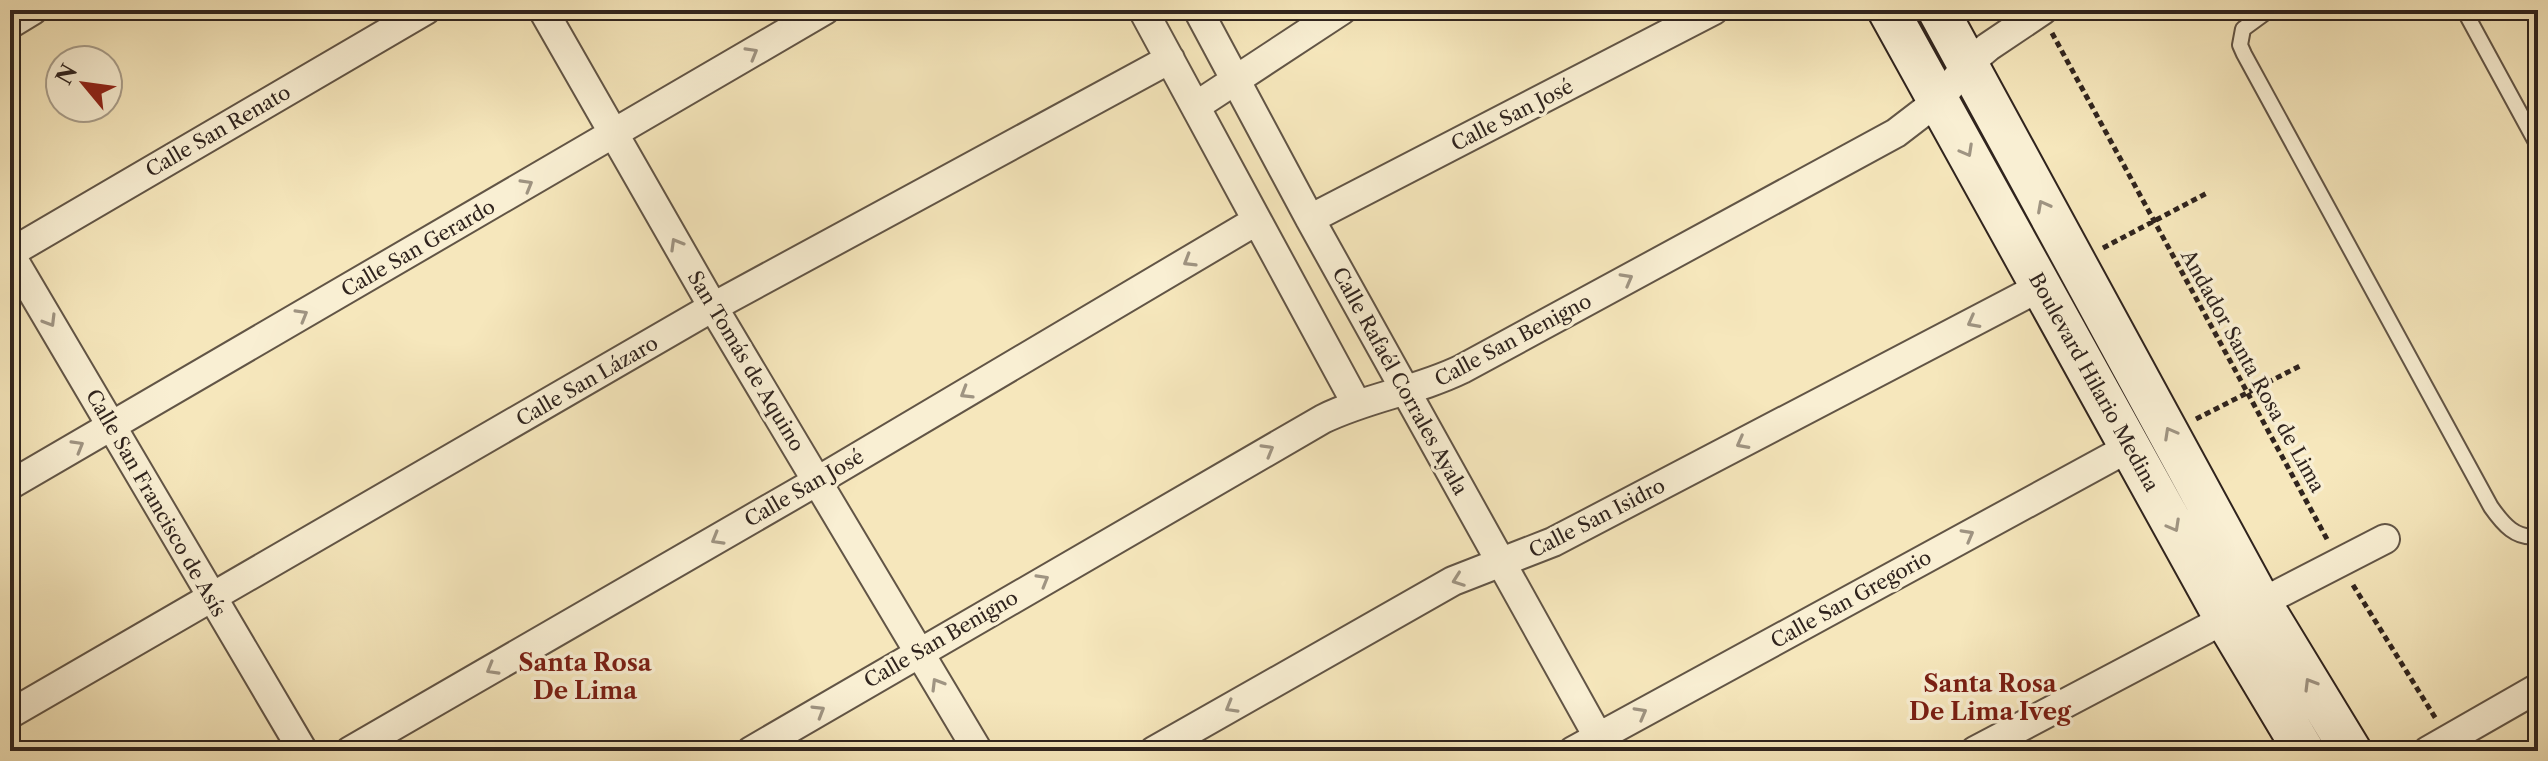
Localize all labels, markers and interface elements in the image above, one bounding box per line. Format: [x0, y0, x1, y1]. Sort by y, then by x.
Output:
north arrow [44, 44, 124, 124]
one-way arrow [743, 47, 758, 63]
text: N [51, 60, 83, 89]
street label: Calle San José [1447, 74, 1577, 156]
street label: Calle San Renato [142, 80, 294, 182]
one-way arrow [1958, 143, 1973, 158]
one-way arrow [518, 179, 533, 195]
street label: Calle San Gerardo [337, 194, 499, 302]
one-way arrow [2038, 200, 2053, 214]
one-way arrow [671, 238, 686, 252]
street label: Andador Santa Rosa de Lima [2176, 245, 2330, 497]
one-way arrow [1183, 251, 1198, 266]
street label: Calle Rafaél Corrales Ayala [1327, 263, 1473, 499]
street label: San Tomás de Aquino [683, 267, 809, 455]
street label: Boulevard Hilario Medina [2024, 269, 2164, 496]
one-way arrow [1619, 273, 1633, 289]
street label: Calle San Benigno [1431, 289, 1595, 391]
one-way arrow [294, 309, 308, 325]
one-way arrow [40, 312, 56, 327]
one-way arrow [1966, 313, 1981, 328]
street label: Calle San Lázaro [512, 331, 662, 431]
one-way arrow [960, 383, 974, 399]
street label: Calle San Francisco de Asís [81, 385, 231, 621]
one-way arrow [2164, 427, 2180, 442]
one-way arrow [1736, 433, 1751, 448]
one-way arrow [69, 440, 83, 456]
street label: Calle San José [740, 444, 868, 532]
one-way arrow [1259, 444, 1274, 460]
street label: Calle San Isidro [1525, 473, 1669, 563]
one-way arrow [2164, 518, 2180, 532]
one-way arrow [711, 529, 726, 545]
one-way arrow [1959, 530, 1974, 545]
street label: Calle San Gregorio [1767, 545, 1935, 653]
one-way arrow [1452, 571, 1466, 587]
one-way arrow [1034, 574, 1049, 590]
street label: Calle San Benigno [860, 585, 1022, 693]
district label: Santa Rosa De Lima [518, 648, 653, 705]
one-way arrow [486, 659, 501, 675]
district label: Santa Rosa De Lima Iveg [1909, 669, 2072, 726]
one-way arrow [931, 678, 947, 693]
one-way arrow [2305, 678, 2320, 693]
one-way arrow [1225, 697, 1240, 713]
one-way arrow [810, 705, 825, 721]
one-way arrow [1633, 708, 1647, 723]

